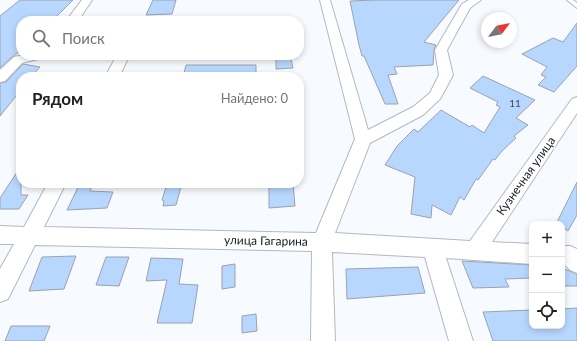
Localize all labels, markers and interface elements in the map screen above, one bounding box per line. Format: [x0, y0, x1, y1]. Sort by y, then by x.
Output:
north arrow [481, 12, 517, 48]
search box [16, 16, 304, 60]
icon: search [30, 27, 52, 49]
text: Поиск [62, 29, 105, 47]
text: Рядом [32, 88, 83, 109]
text: Найдено: 0 [221, 90, 288, 106]
house number: 11 [509, 97, 521, 109]
street label: Кузнечная улица [493, 133, 558, 218]
map controls [529, 221, 565, 329]
button: + [529, 221, 565, 257]
street label: улица Гагарина [224, 232, 308, 249]
button: − [529, 257, 565, 293]
button: locate [529, 293, 565, 329]

